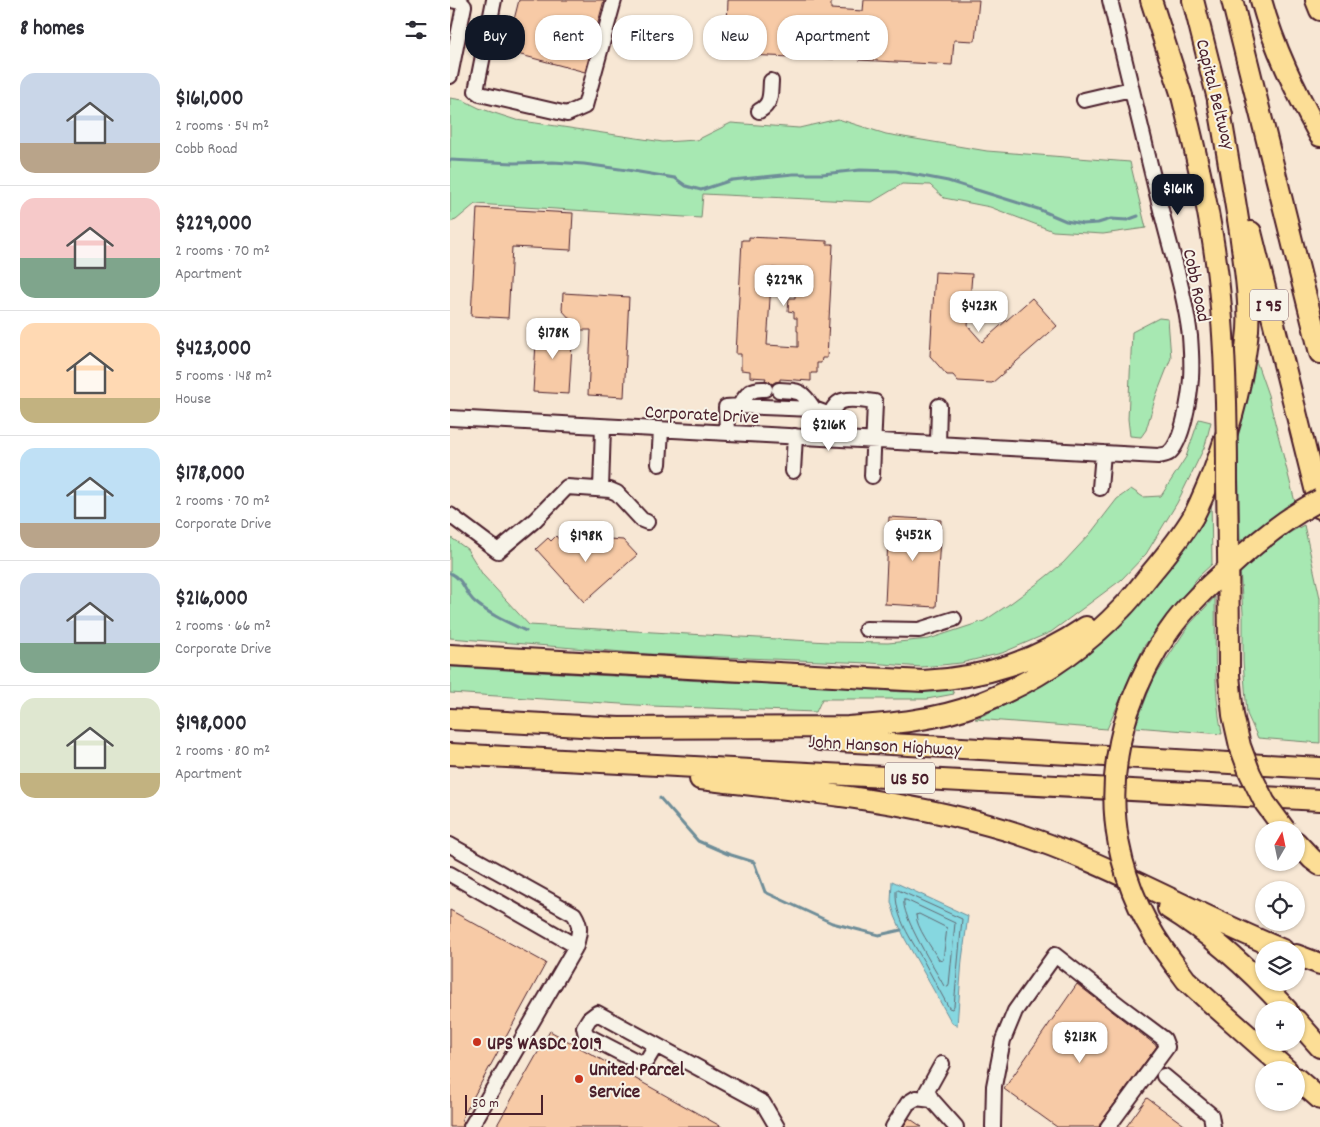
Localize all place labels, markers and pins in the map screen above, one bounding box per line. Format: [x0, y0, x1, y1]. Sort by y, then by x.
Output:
pin: $161K [1143, 174, 1213, 216]
pin: $229K [749, 264, 819, 307]
pin: $423K [944, 290, 1014, 333]
pin: $178K [518, 318, 588, 360]
pin: $216K [794, 410, 864, 452]
pin: $198K [551, 520, 621, 563]
pin: $452K [878, 520, 948, 562]
pin: $213K [1045, 1022, 1115, 1064]
place label: UPS WASDC 2019 [487, 1032, 602, 1059]
marker: UPS WASDC 2019 [471, 1036, 483, 1048]
place label: United Parcel Service [589, 1058, 685, 1107]
marker: United Parcel Service [573, 1073, 585, 1085]

